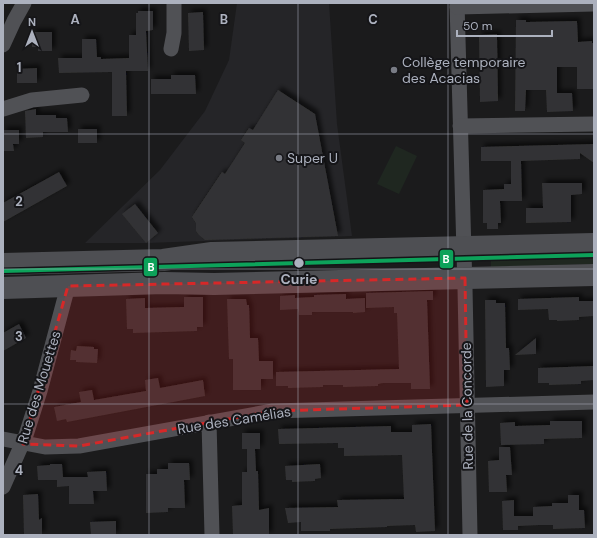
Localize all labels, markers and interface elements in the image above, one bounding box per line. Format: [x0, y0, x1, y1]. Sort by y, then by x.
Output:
text: A [70, 11, 80, 28]
text: B [220, 11, 228, 28]
text: C [368, 11, 378, 28]
north arrow [12, 12, 52, 52]
scale bar [457, 12, 552, 38]
text: N [28, 15, 36, 29]
text: 50 m [463, 18, 492, 34]
place label: Collège temporaire des Acacias [402, 53, 526, 87]
text: 1 [17, 59, 21, 76]
marker: Collège temporaire des Acacias [389, 65, 399, 75]
place label: Super U [287, 149, 338, 167]
marker: Super U [274, 153, 284, 163]
text: 2 [15, 193, 23, 210]
line badge: B [439, 249, 454, 269]
text: B [442, 252, 450, 266]
marker: Curie [292, 256, 306, 270]
line badge: B [143, 257, 158, 277]
text: B [147, 260, 155, 274]
place label: Curie [281, 270, 317, 288]
street label: Rue des Mouettes [13, 328, 65, 446]
text: 3 [15, 328, 23, 345]
street label: Rue de la Concorde [457, 342, 477, 470]
street label: Rue des Camélias [176, 402, 292, 438]
text: 4 [15, 462, 23, 479]

